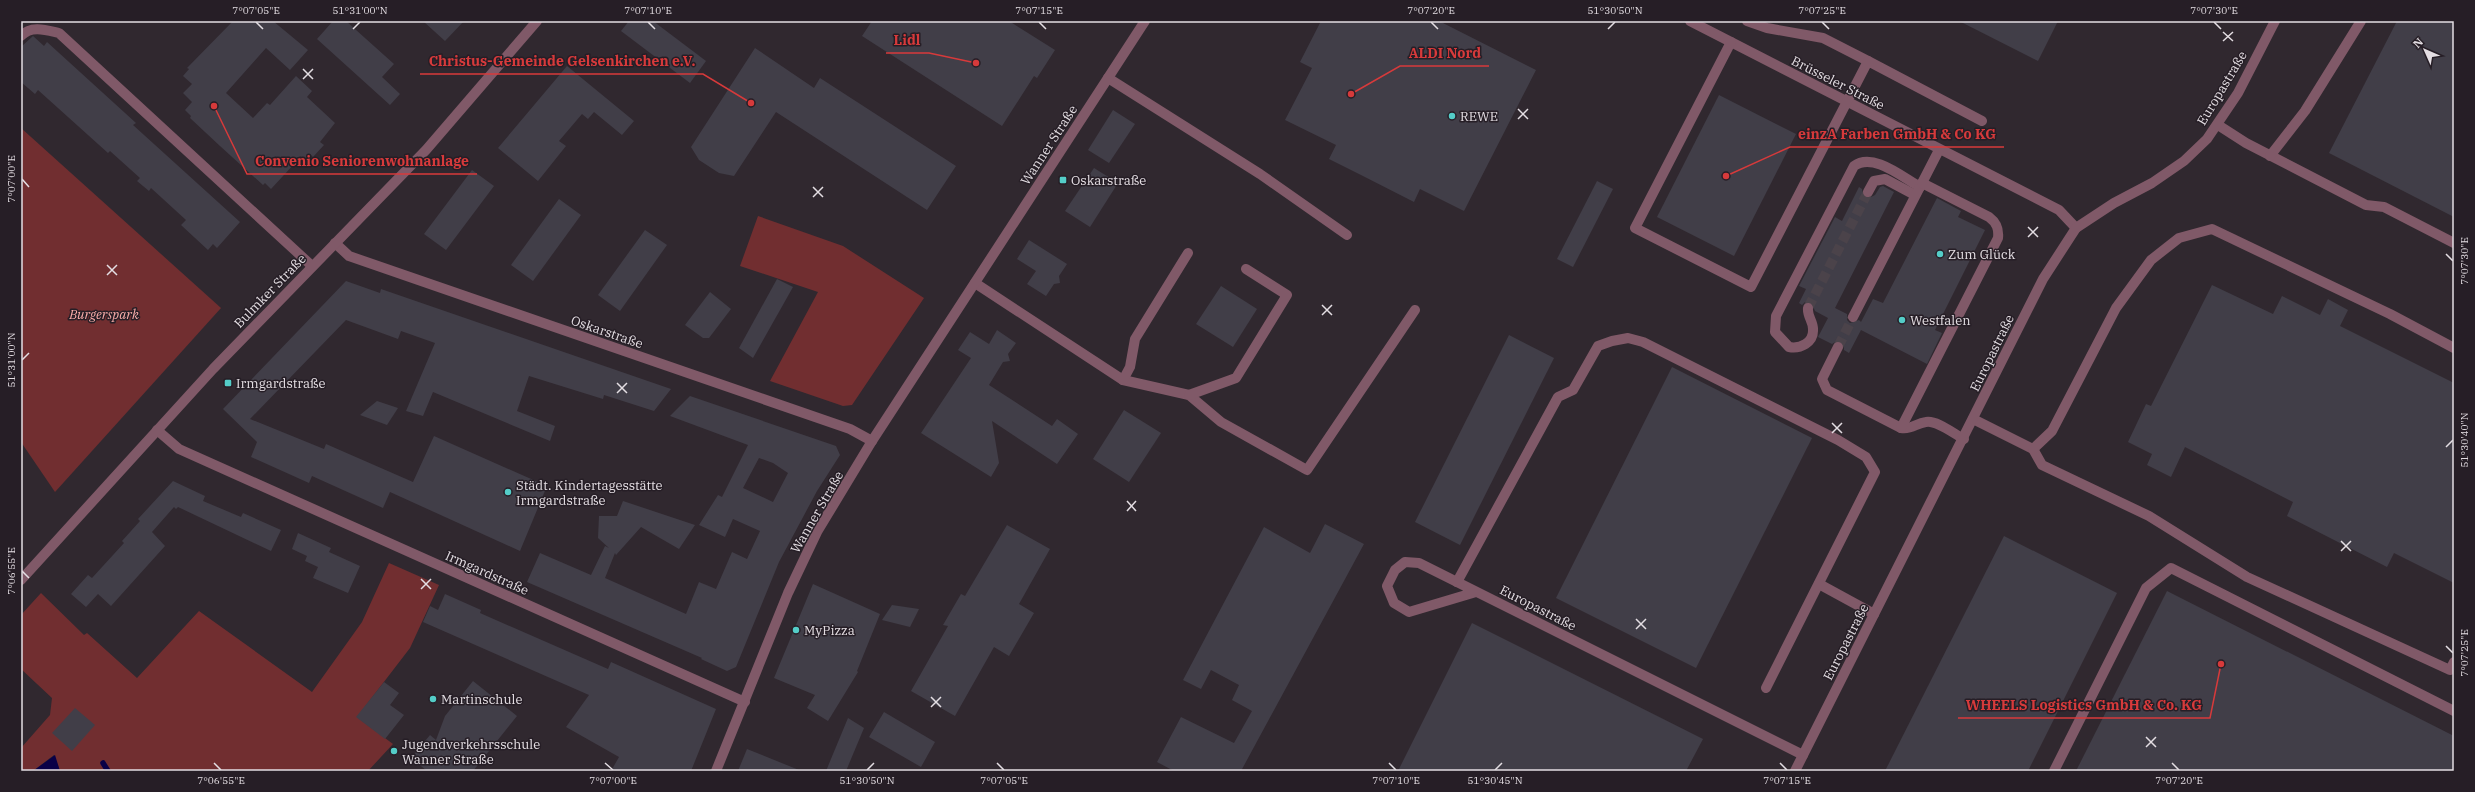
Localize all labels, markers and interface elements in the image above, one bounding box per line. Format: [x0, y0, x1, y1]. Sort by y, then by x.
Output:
text: 7°07'05"E [232, 4, 280, 17]
text: 51°31'00"N [333, 4, 388, 17]
text: 7°07'10"E [624, 4, 672, 17]
text: 7°07'15"E [1015, 4, 1063, 17]
text: 7°07'20"E [1407, 4, 1455, 17]
text: 51°30'50"N [1588, 4, 1643, 17]
text: 7°07'25"E [1798, 4, 1846, 17]
text: 7°07'30"E [2190, 4, 2238, 17]
callout: Lidl [886, 27, 929, 53]
north arrow [2405, 30, 2445, 70]
text: Lidl [894, 31, 921, 49]
text: N [2410, 35, 2426, 51]
callout: ALDI Nord [1400, 40, 1489, 66]
text: ALDI Nord [1409, 44, 1481, 62]
callout: Christus-Gemeinde Gelsenkirchen e.V. [420, 48, 703, 74]
street label: Europastraße [2193, 48, 2251, 128]
text: Christus-Gemeinde Gelsenkirchen e.V. [429, 52, 695, 70]
street label: Brüsseler Straße [1789, 52, 1888, 114]
street label: Wanner Straße [1017, 102, 1081, 188]
place label: REWE [1460, 108, 1498, 125]
marker: REWE [1447, 111, 1457, 121]
callout: einzA Farben GmbH & Co KG [1790, 121, 2004, 147]
text: einzA Farben GmbH & Co KG [1798, 125, 1996, 143]
callout: Convenio Seniorenwohnanlage [247, 148, 477, 174]
text: Convenio Seniorenwohnanlage [255, 152, 469, 170]
text: 7°07'00"E [5, 155, 18, 203]
place label: Oskarstraße [1071, 172, 1146, 189]
marker: Oskarstraße [1058, 175, 1068, 185]
text: 7°07'30"E [2458, 237, 2471, 285]
place label: Zum Glück [1948, 246, 2016, 263]
marker: Zum Glück [1935, 249, 1945, 259]
street label: Bulmker Straße [230, 250, 310, 332]
park label: Burgerspark [68, 306, 139, 323]
street label: Oskarstraße [569, 312, 645, 352]
place label: Westfalen [1910, 312, 1971, 329]
street label: Europastraße [1966, 312, 2018, 394]
marker: Westfalen [1897, 315, 1907, 325]
text: 51°31'00"N [5, 332, 18, 388]
place label: Irmgardstraße [236, 375, 325, 392]
marker: Irmgardstraße [223, 378, 233, 388]
text: 51°30'40"N [2458, 412, 2471, 468]
street label: Wanner Straße [787, 468, 847, 556]
place label: Städt. Kindertagesstätte Irmgardstraße [516, 477, 663, 509]
marker: Städt. Kindertagesstätte Irmgardstraße [503, 487, 513, 497]
text: 7°06'55"E [5, 547, 18, 595]
street label: Irmgardstraße [443, 547, 531, 599]
street label: Europastraße [1497, 581, 1579, 635]
street label: Europastraße [1819, 601, 1873, 683]
place label: MyPizza [804, 622, 855, 639]
marker: MyPizza [791, 625, 801, 635]
text: 7°07'25"E [2458, 629, 2471, 677]
place label: Martinschule [441, 691, 522, 708]
callout: WHEELS Logistics GmbH & Co. KG [1958, 692, 2210, 718]
marker: Martinschule [428, 694, 438, 704]
text: WHEELS Logistics GmbH & Co. KG [1966, 696, 2202, 714]
place label: Jugendverkehrsschule Wanner Straße [402, 736, 540, 768]
marker: Jugendverkehrsschule Wanner Straße [389, 746, 399, 756]
text: 7°06'55"E [197, 774, 245, 787]
text: 7°07'00"E [589, 774, 637, 787]
text: 51°30'50"N [840, 774, 895, 787]
text: 7°07'05"E [980, 774, 1028, 787]
text: 7°07'10"E [1372, 774, 1420, 787]
text: 51°30'45"N [1468, 774, 1523, 787]
text: 7°07'15"E [1763, 774, 1811, 787]
text: 7°07'20"E [2155, 774, 2203, 787]

